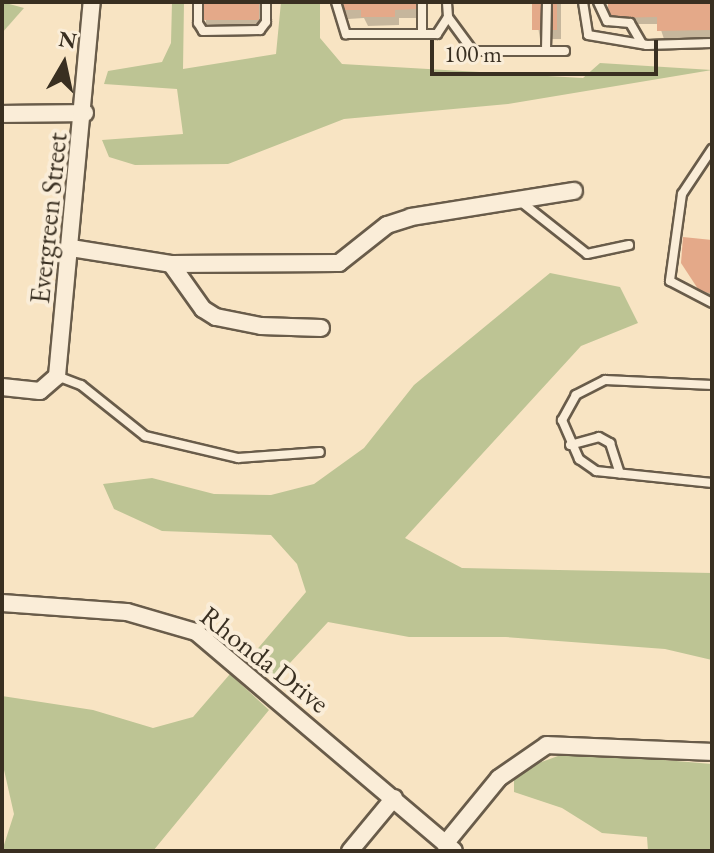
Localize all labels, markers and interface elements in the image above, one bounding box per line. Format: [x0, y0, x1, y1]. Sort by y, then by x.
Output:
north arrow [24, 24, 104, 104]
text: N [57, 24, 79, 56]
scale bar [434, 24, 662, 74]
text: 100 m [444, 38, 502, 69]
street label: Evergreen Street [22, 131, 74, 305]
street label: Rhonda Drive [194, 598, 336, 720]

